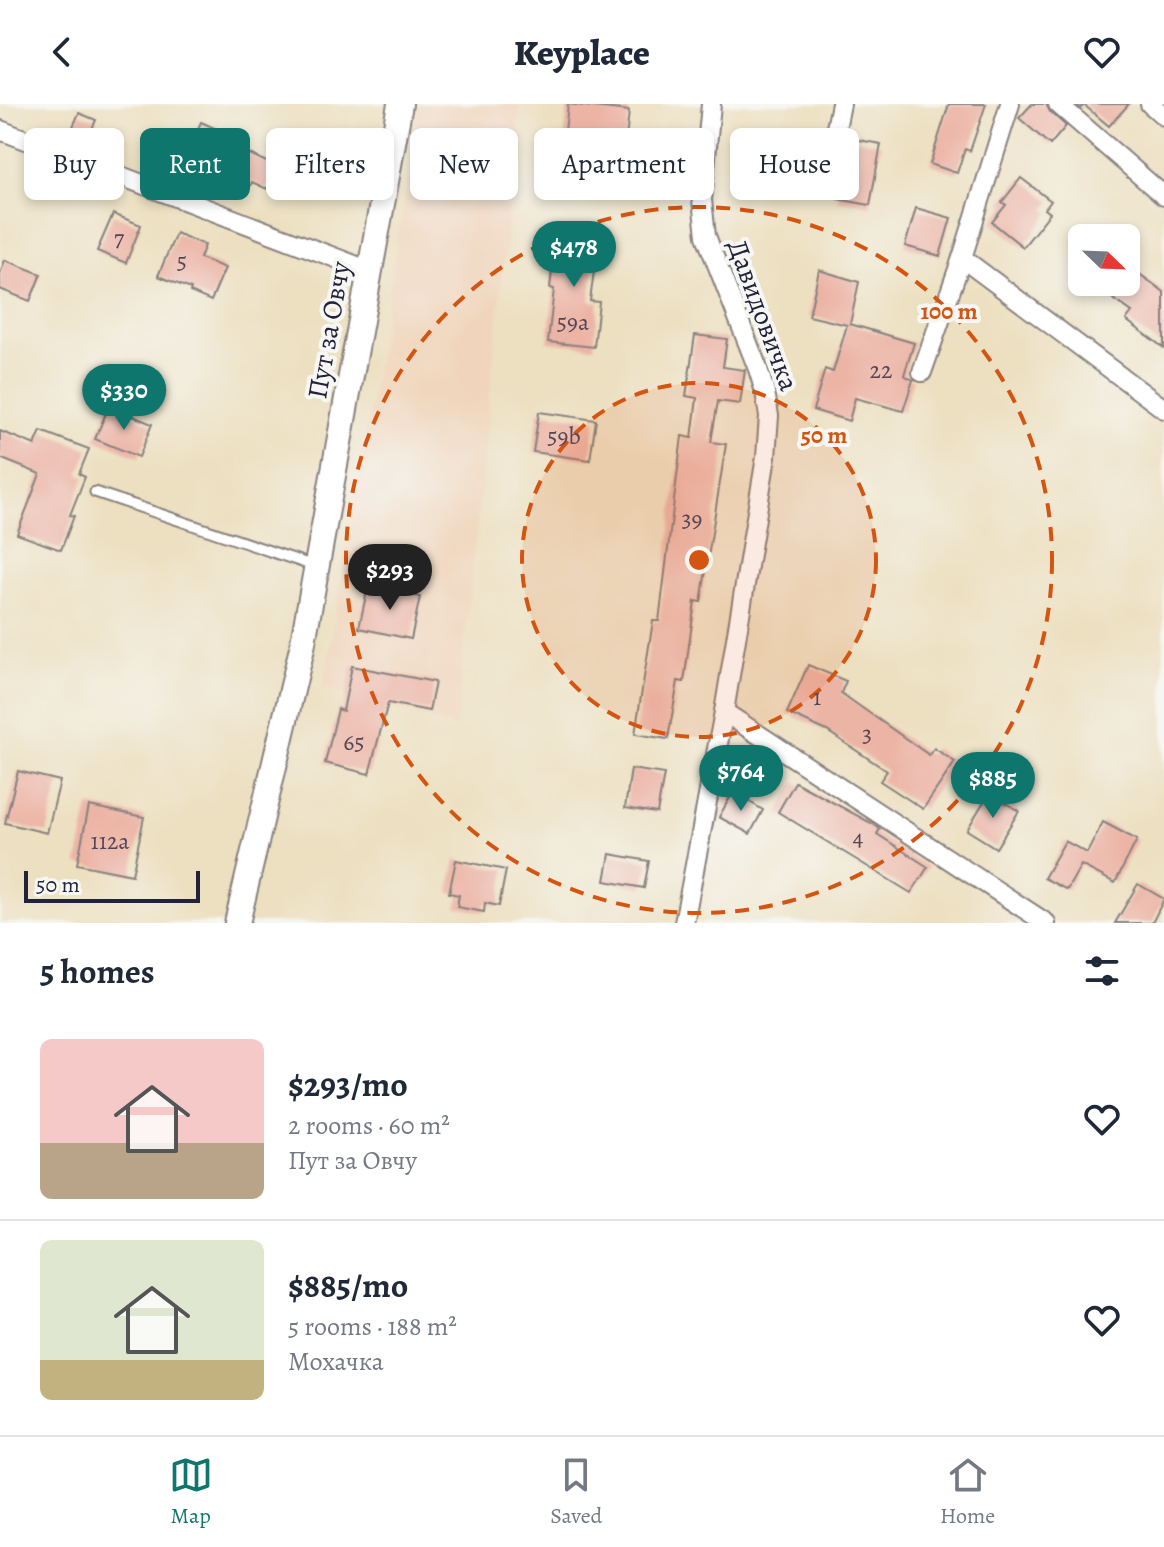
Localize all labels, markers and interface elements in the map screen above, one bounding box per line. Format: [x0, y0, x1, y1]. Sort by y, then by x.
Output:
text: Keyplace [514, 28, 650, 77]
icon: back [40, 30, 84, 74]
icon: heart [1080, 30, 1124, 74]
chip: Buy [24, 128, 124, 200]
chip: Rent [140, 128, 250, 200]
chip: Filters [266, 128, 394, 200]
chip: New [410, 128, 518, 200]
chip: Apartment [534, 128, 714, 200]
chip: House [730, 128, 859, 200]
pin: $478 [527, 221, 621, 289]
house number: 7 [114, 222, 125, 254]
north arrow [1068, 224, 1140, 296]
map controls [1068, 224, 1140, 296]
text: $478 [550, 229, 598, 264]
street label: Давидовичка [718, 234, 808, 396]
house number: 5 [177, 245, 187, 277]
street label: Пут за Овчу [298, 258, 360, 402]
text: 100 m [920, 295, 978, 327]
house number: 59a [557, 306, 590, 338]
house number: 22 [870, 354, 892, 386]
pin: $330 [77, 364, 171, 432]
text: $330 [100, 372, 148, 407]
text: 50 m [801, 419, 847, 451]
house number: 59b [547, 420, 581, 452]
house number: 39 [682, 503, 702, 535]
pin: $293 [343, 544, 437, 612]
centre of rings [685, 546, 713, 574]
text: $293 [366, 552, 414, 587]
house number: 1 [813, 681, 821, 713]
house number: 3 [862, 718, 872, 750]
house number: 65 [343, 726, 365, 758]
pin: $764 [694, 745, 788, 813]
pin: $885 [946, 752, 1040, 820]
text: $764 [717, 753, 765, 788]
text: $885 [969, 760, 1017, 795]
house number: 4 [853, 821, 864, 853]
house number: 112a [91, 825, 130, 857]
scale bar [24, 867, 200, 903]
text: 50 m [36, 870, 80, 900]
text: 5 homes [40, 948, 155, 995]
icon: filters [1080, 949, 1124, 993]
text: $293/mo [288, 1061, 408, 1108]
icon: home [104, 1071, 200, 1167]
icon: heart [1080, 1097, 1124, 1141]
text: 2 rooms · 60 m² [288, 1108, 450, 1143]
text: Пут за Овчу [288, 1143, 417, 1178]
text: $885/mo [288, 1262, 408, 1309]
icon: home [104, 1272, 200, 1368]
icon: heart [1080, 1298, 1124, 1342]
text: 5 rooms · 188 m² [288, 1309, 457, 1344]
text: Мохачка [288, 1344, 384, 1379]
tab: Map [169, 1453, 213, 1531]
tab: Saved [550, 1453, 602, 1531]
tab: Home [940, 1453, 995, 1531]

